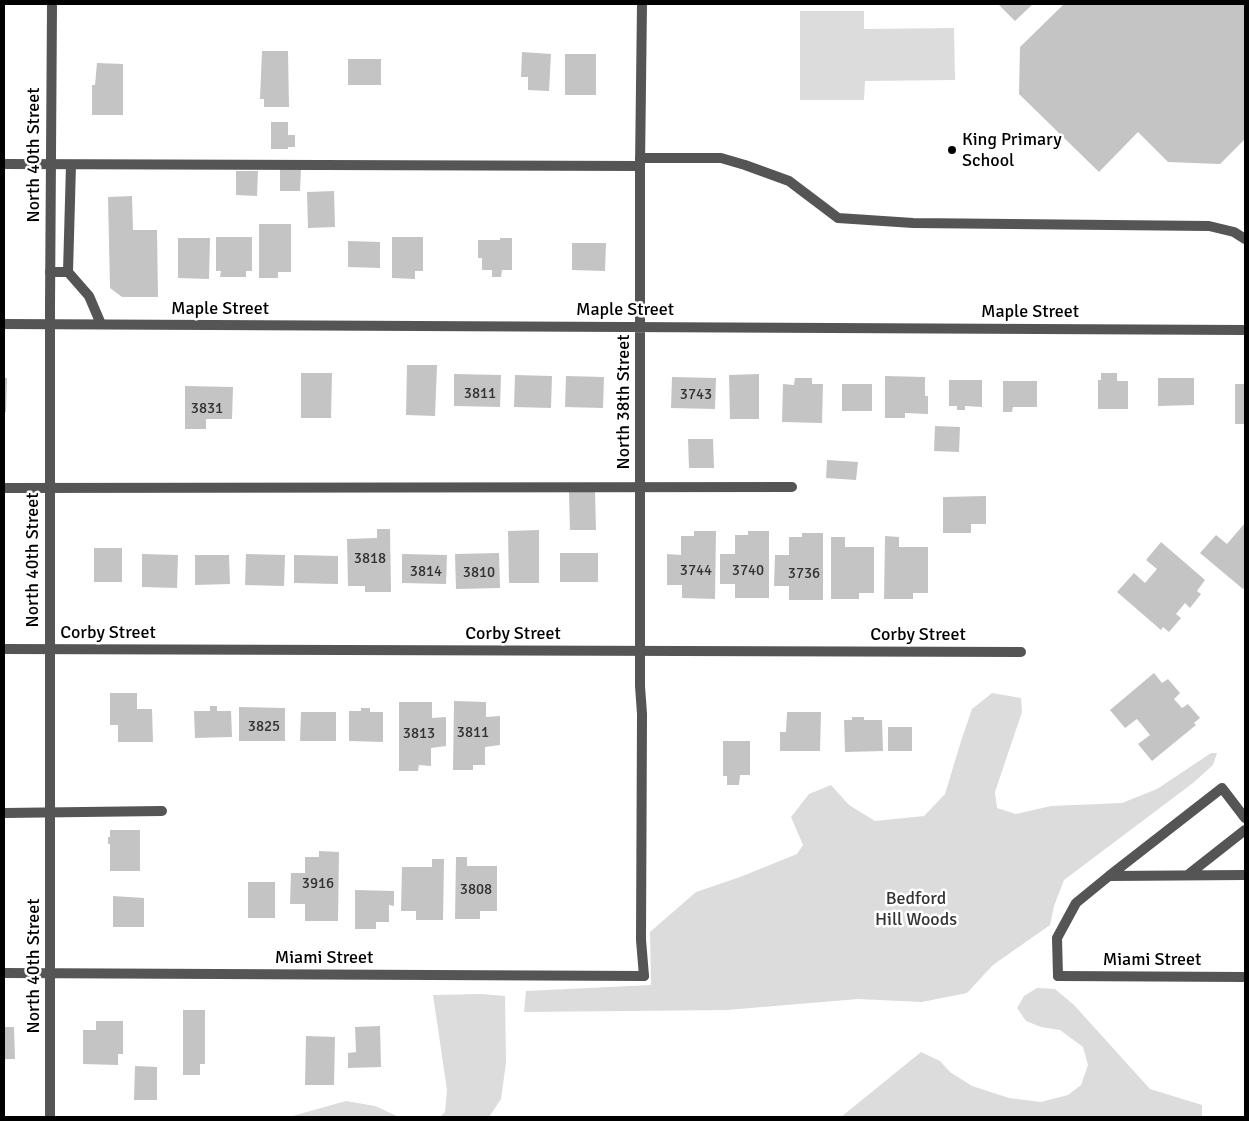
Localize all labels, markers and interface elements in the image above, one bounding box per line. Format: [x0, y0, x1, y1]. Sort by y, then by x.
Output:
street label: North 40th Street [23, 87, 45, 223]
place label: King Primary School [962, 129, 1062, 172]
marker: King Primary School [946, 144, 958, 156]
street label: Maple Street [171, 298, 269, 320]
street label: Maple Street [576, 299, 674, 321]
street label: Maple Street [981, 301, 1079, 323]
street label: North 38th Street [613, 334, 635, 470]
house number: 3811 [464, 385, 496, 403]
house number: 3743 [680, 386, 712, 404]
house number: 3831 [191, 400, 223, 418]
street label: North 40th Street [22, 492, 44, 628]
house number: 3818 [354, 550, 386, 568]
house number: 3744 [680, 562, 712, 580]
house number: 3740 [732, 562, 764, 580]
house number: 3814 [410, 563, 442, 581]
house number: 3810 [463, 564, 495, 582]
house number: 3736 [788, 565, 820, 583]
street label: Corby Street [60, 622, 156, 644]
street label: Corby Street [465, 623, 561, 645]
street label: Corby Street [870, 624, 966, 646]
house number: 3825 [248, 718, 280, 736]
house number: 3811 [457, 724, 489, 742]
house number: 3813 [403, 725, 435, 743]
house number: 3916 [302, 875, 334, 893]
house number: 3808 [460, 881, 492, 899]
park label: Bedford Hill Woods [875, 888, 957, 931]
street label: North 40th Street [23, 898, 45, 1034]
street label: Miami Street [275, 947, 373, 969]
street label: Miami Street [1103, 949, 1201, 971]

